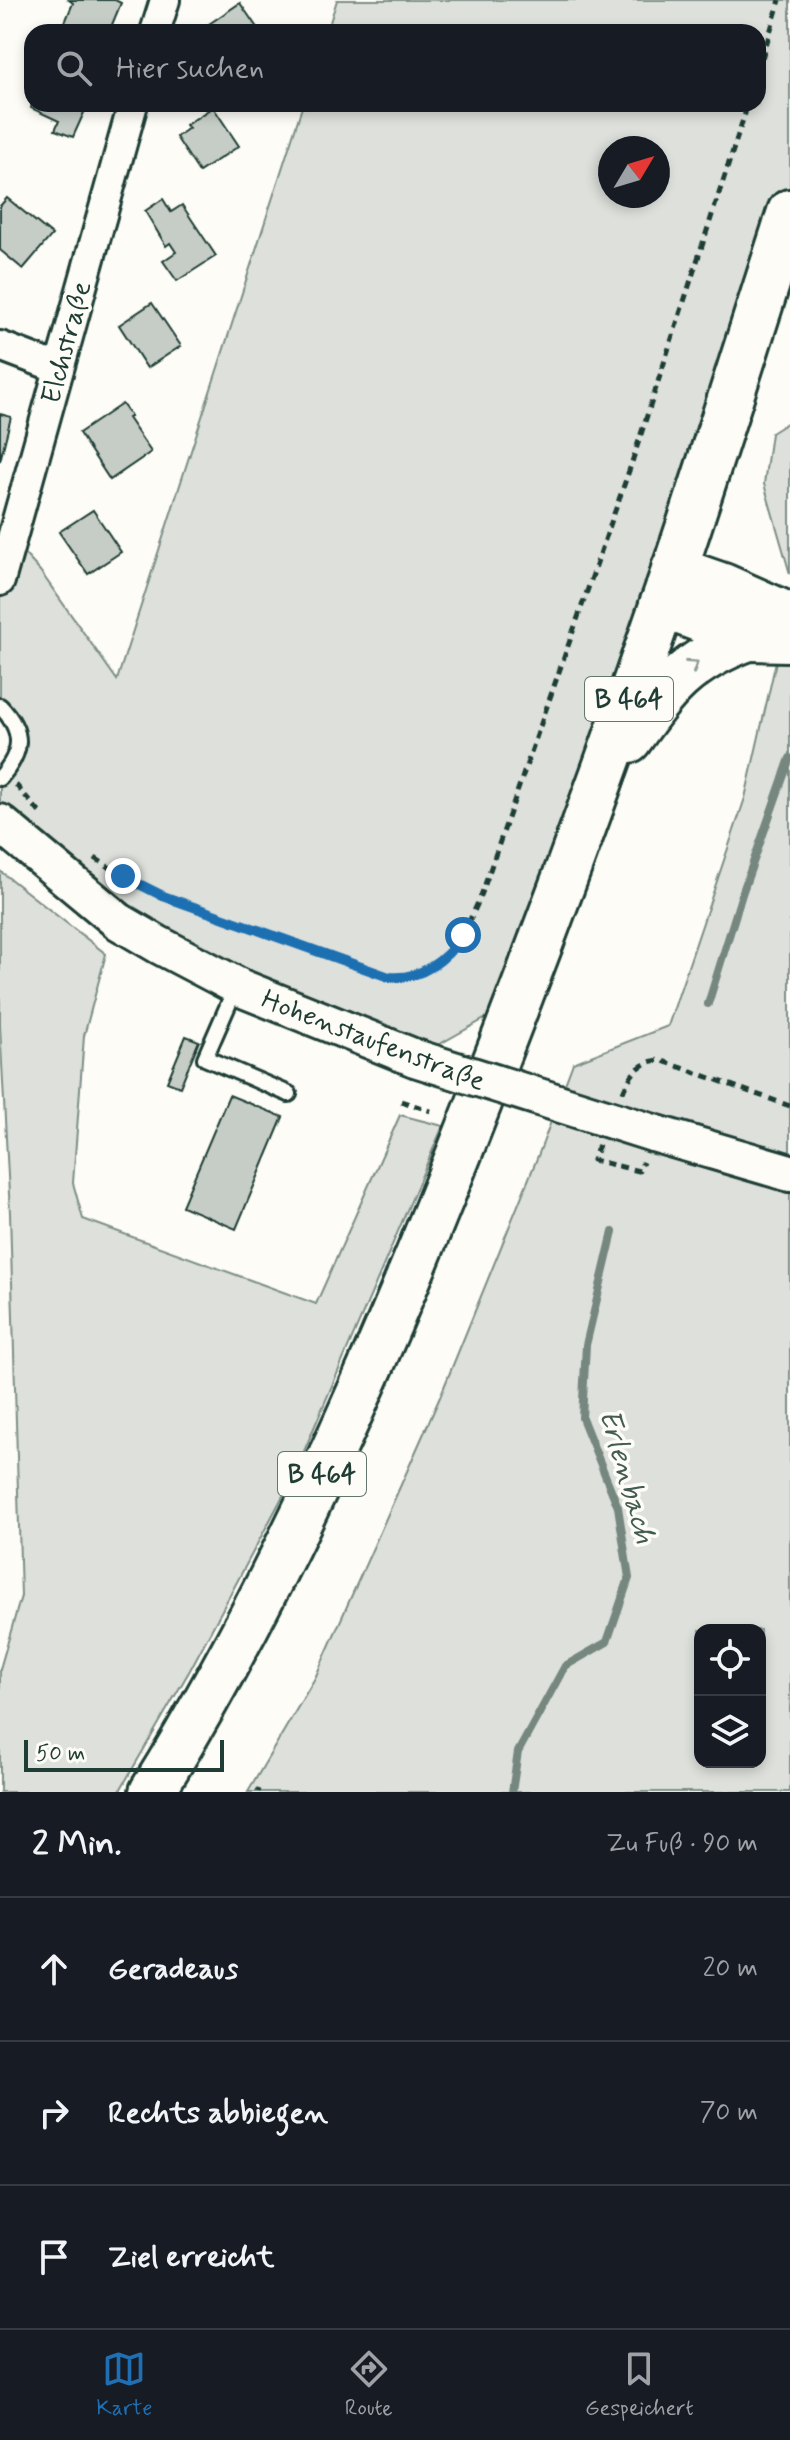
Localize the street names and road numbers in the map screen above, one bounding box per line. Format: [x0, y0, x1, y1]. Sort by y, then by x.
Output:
street label: Elchstraße [33, 277, 102, 408]
road number: B 464 [585, 677, 673, 721]
street label: Hohenstaufenstraße [256, 982, 490, 1101]
road number: B 464 [278, 1452, 366, 1496]

